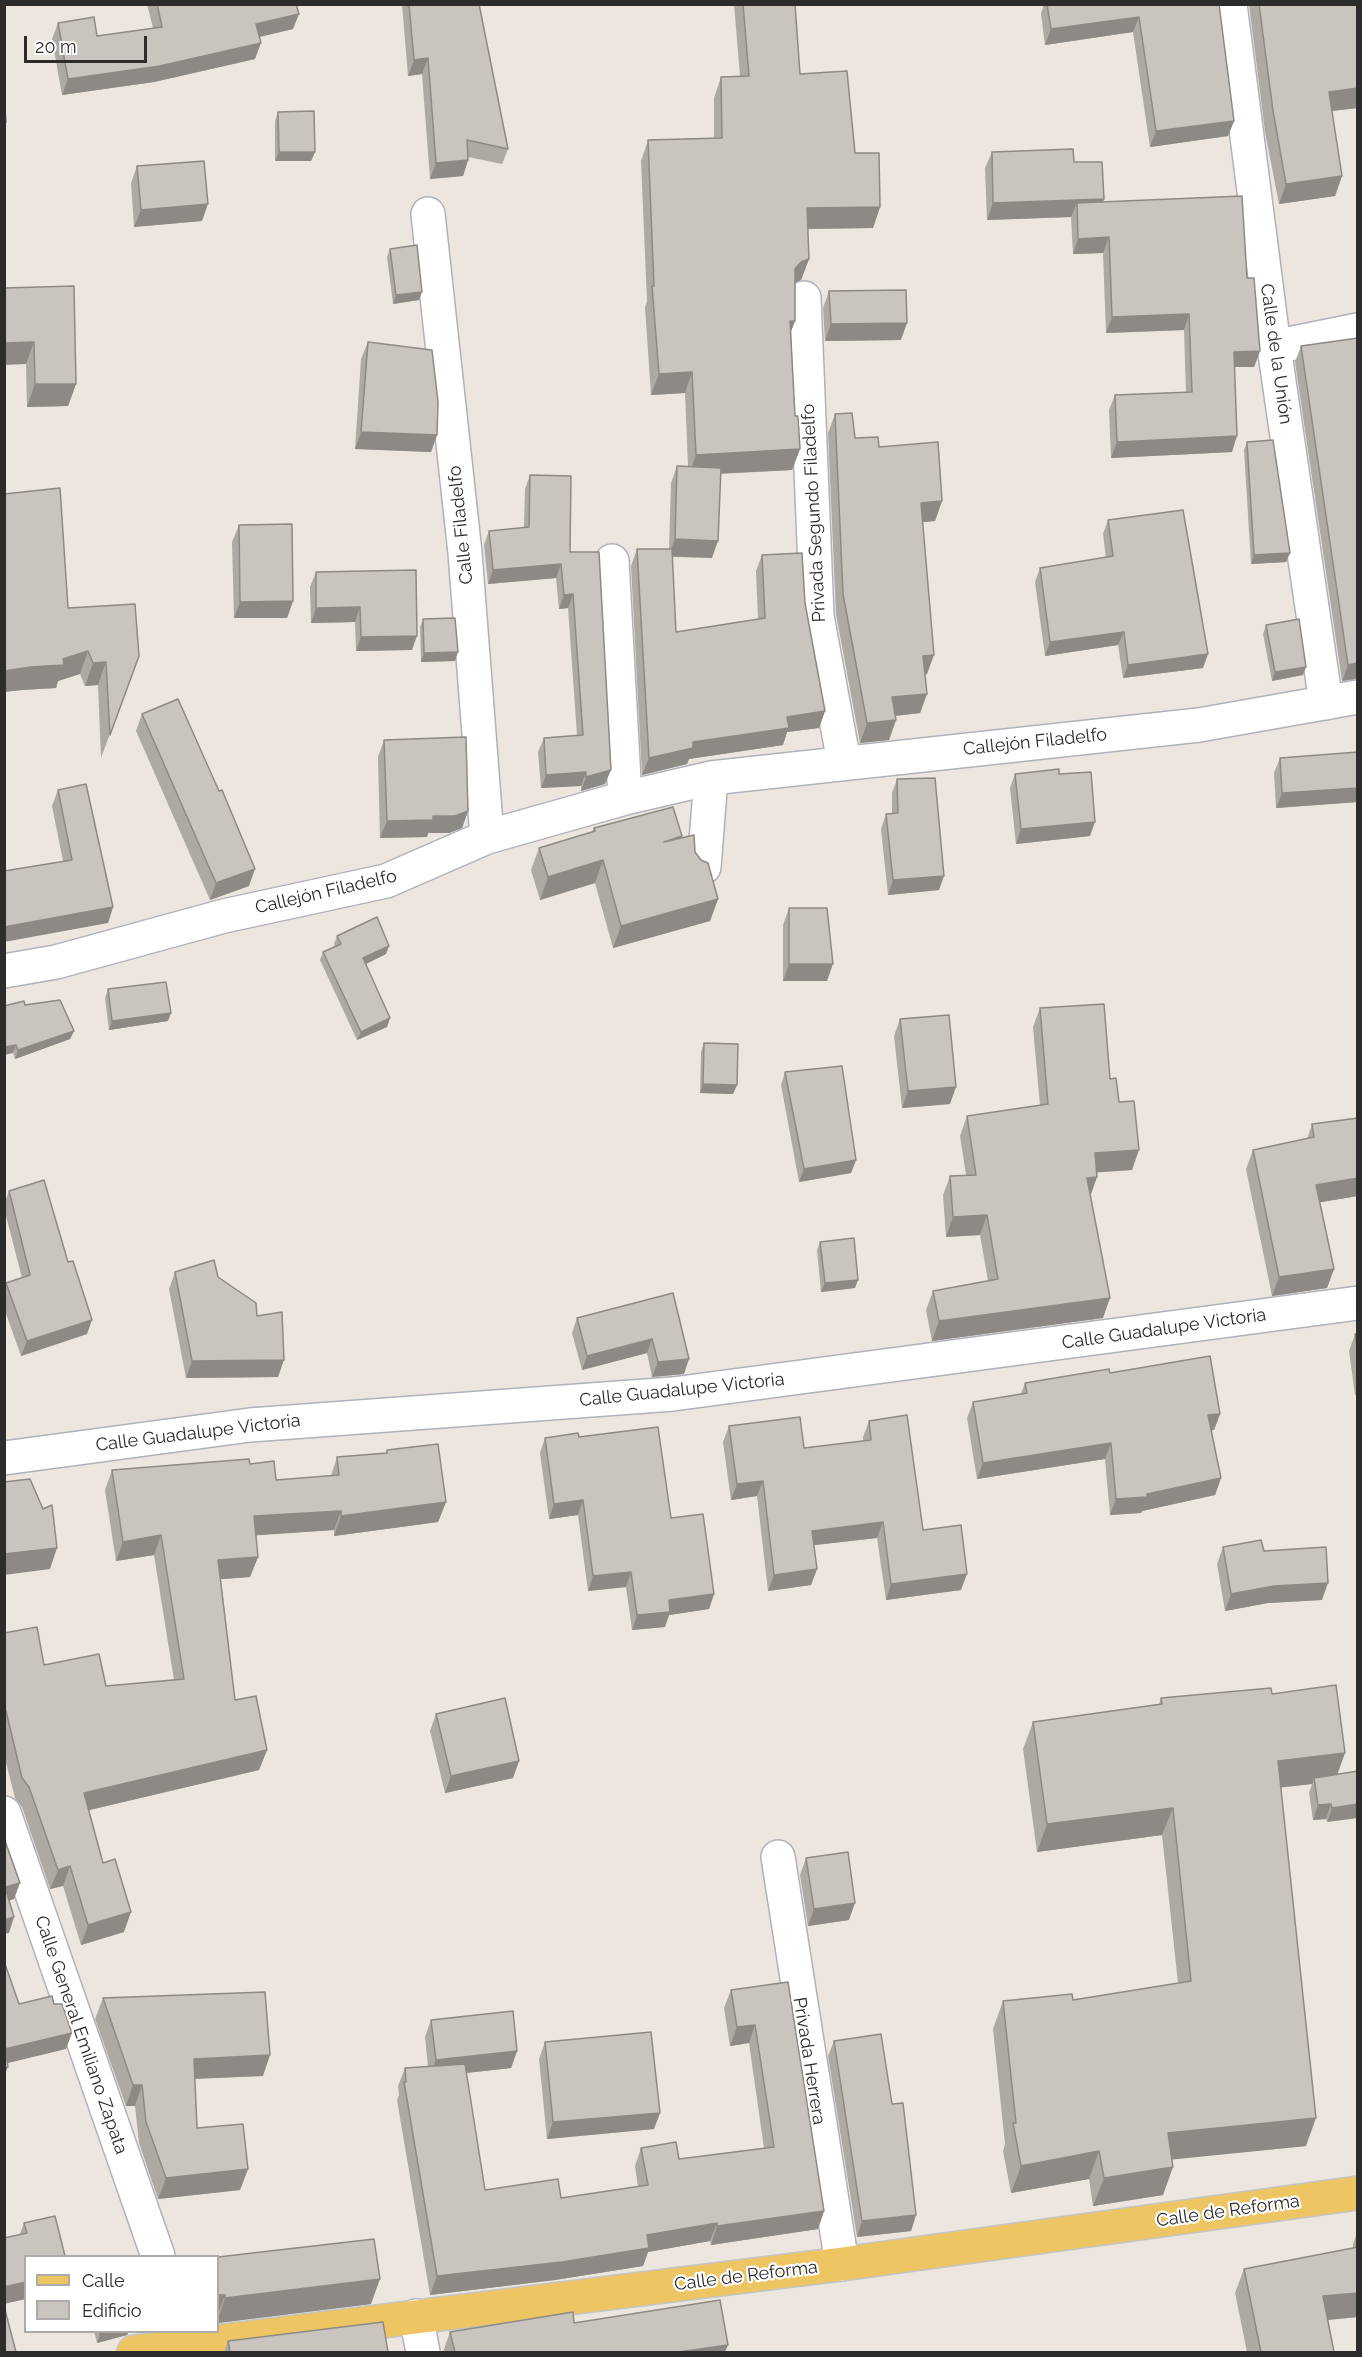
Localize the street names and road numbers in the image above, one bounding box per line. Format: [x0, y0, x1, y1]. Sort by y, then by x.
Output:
street label: Calle de la Unión [1255, 282, 1297, 426]
street label: Privada Segundo Filadelfo [797, 403, 831, 623]
street label: Calle Filadelfo [444, 465, 478, 585]
street label: Callejón Filadelfo [962, 724, 1108, 760]
street label: Callejón Filadelfo [253, 865, 399, 919]
street label: Calle Guadalupe Victoria [1060, 1304, 1268, 1354]
street label: Calle Guadalupe Victoria [578, 1368, 786, 1412]
street label: Calle Guadalupe Victoria [94, 1410, 302, 1456]
street label: Calle General Emiliano Zapata [30, 1913, 132, 2157]
street label: Privada Herrera [788, 1996, 830, 2126]
street label: Calle de Reforma [1155, 2190, 1301, 2232]
street label: Calle de Reforma [673, 2256, 819, 2296]

